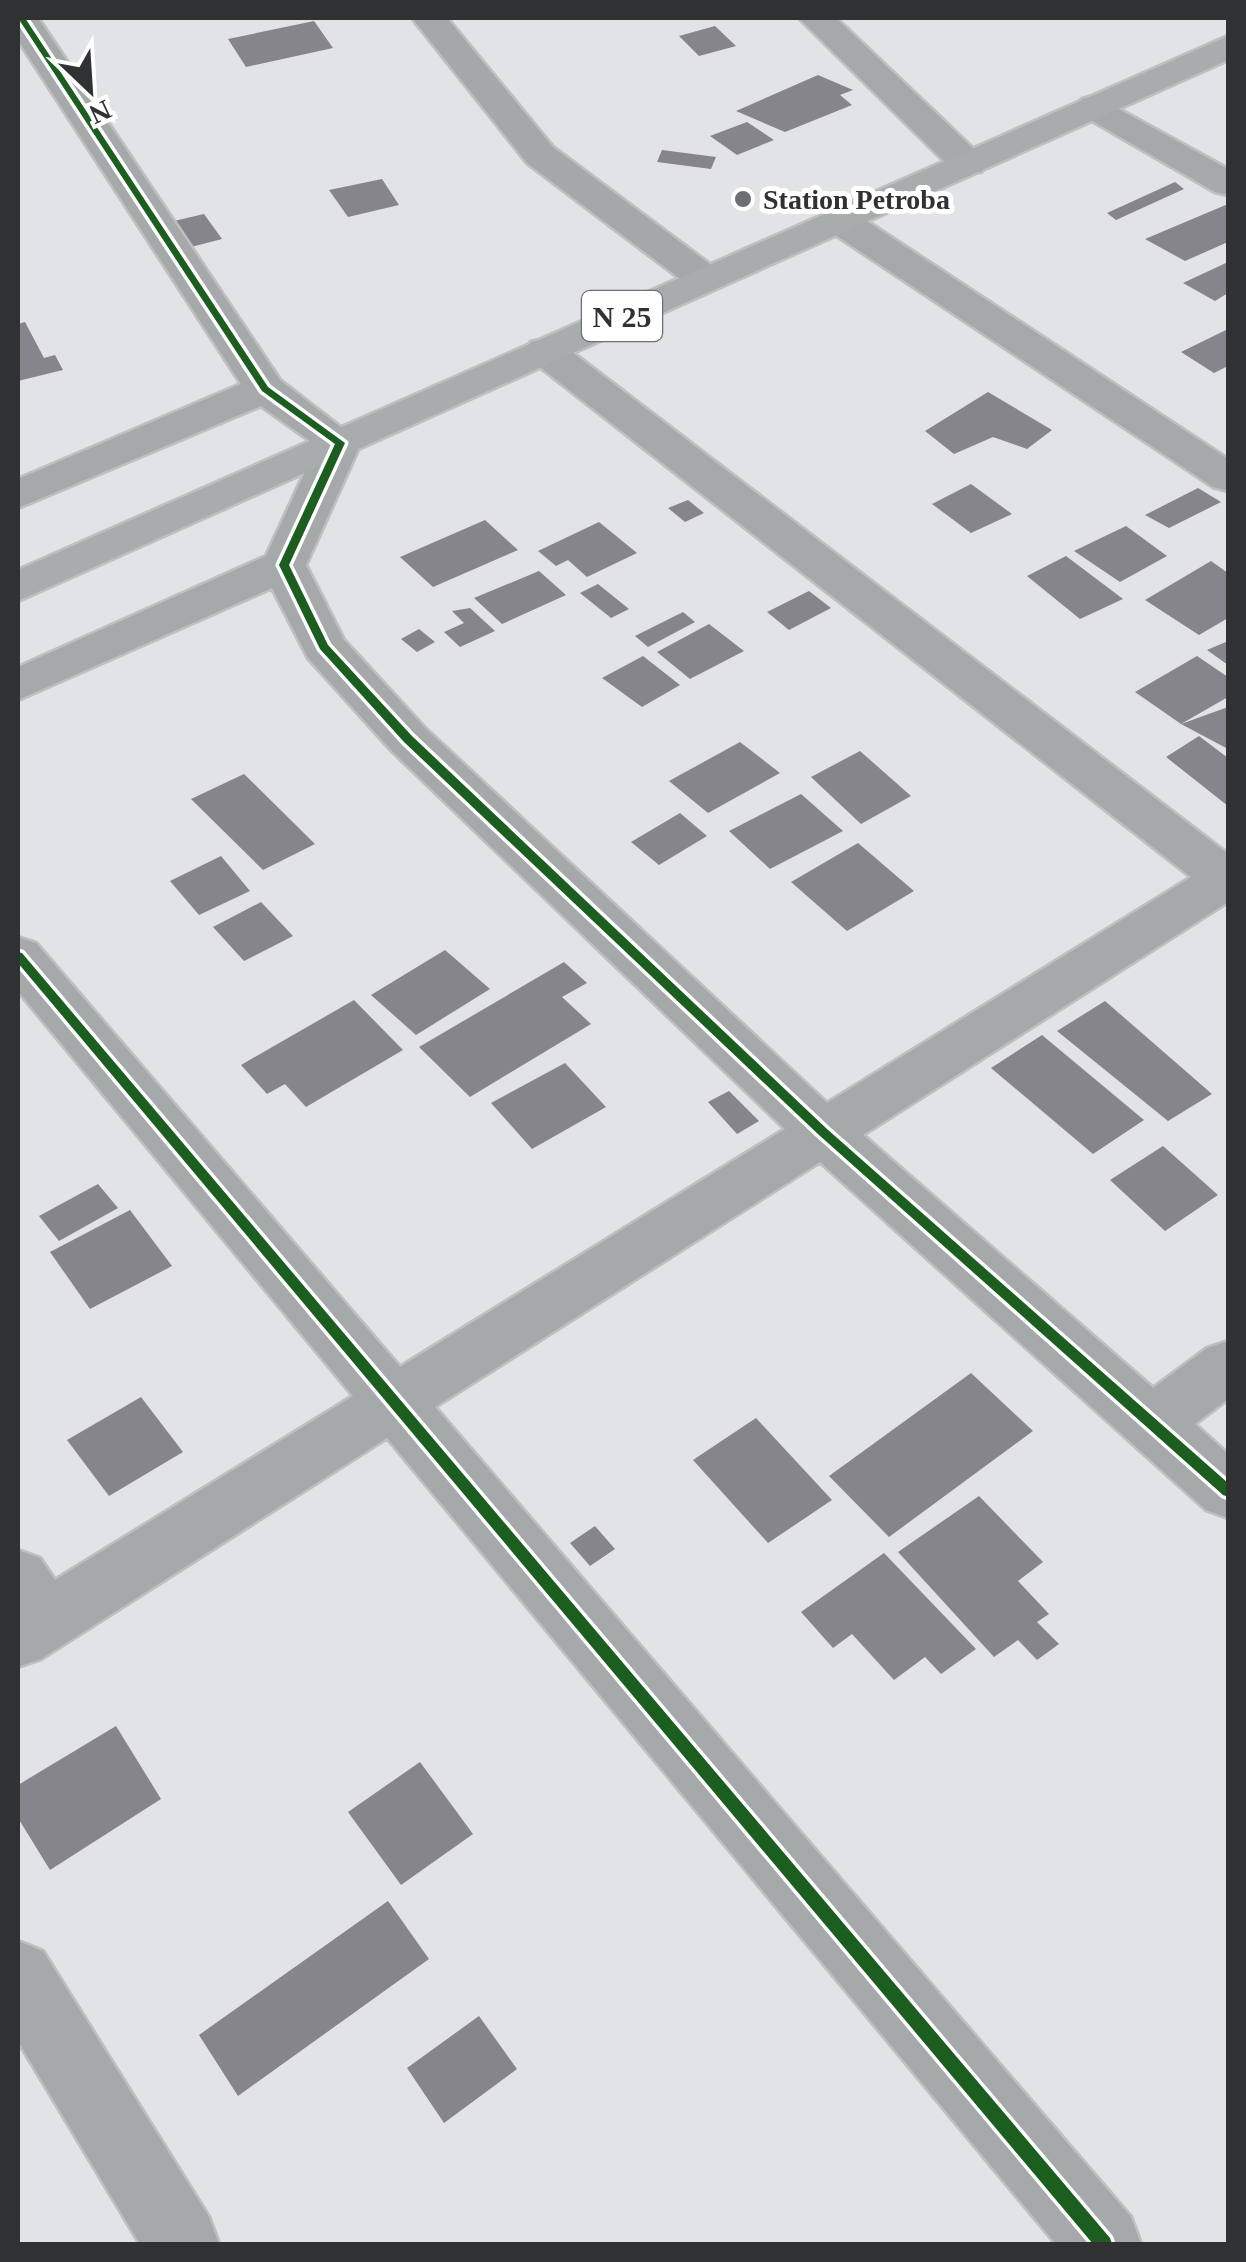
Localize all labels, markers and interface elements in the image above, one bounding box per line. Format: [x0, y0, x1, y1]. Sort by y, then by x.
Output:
north arrow [40, 40, 140, 140]
text: N [85, 94, 116, 131]
place label: Station Petroba [763, 184, 950, 215]
marker: Station Petroba [732, 188, 754, 210]
road number: N 25 [582, 291, 662, 341]

